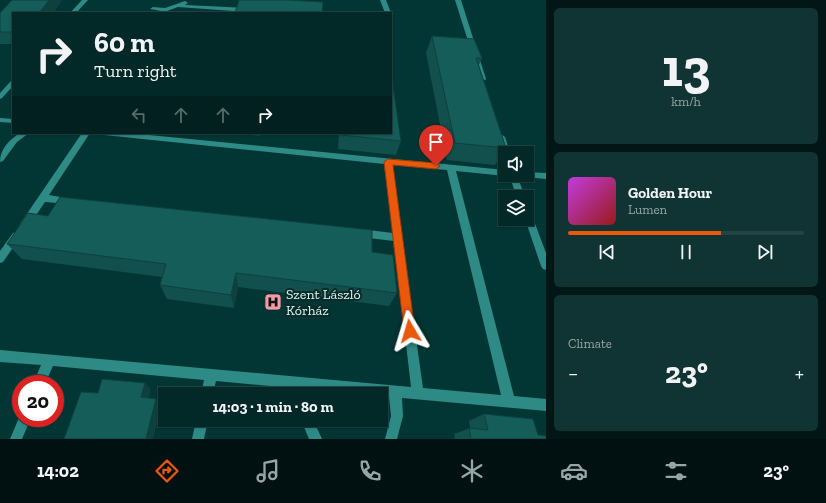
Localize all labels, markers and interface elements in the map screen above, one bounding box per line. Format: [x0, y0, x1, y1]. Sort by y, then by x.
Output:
text: 60 m [94, 26, 155, 59]
icon: right [28, 28, 80, 80]
text: 13 [662, 37, 710, 99]
text: Turn right [94, 60, 176, 82]
text: km/h [671, 94, 701, 109]
icon: left [128, 104, 150, 126]
icon: ahead [170, 104, 192, 126]
icon: ahead [212, 104, 234, 126]
icon: right [254, 104, 276, 126]
pin [419, 125, 453, 166]
icon: arrive [425, 131, 447, 153]
map controls [498, 146, 534, 226]
button: sound [498, 146, 534, 182]
text: Golden Hour [628, 184, 712, 202]
button: layers [498, 190, 534, 226]
text: Lumen [628, 202, 667, 217]
icon: previous [596, 241, 618, 263]
icon: pause [675, 241, 697, 263]
icon: next [754, 241, 776, 263]
place label: Szent László Kórház [286, 286, 361, 319]
hospital icon: Szent László Kórház [263, 292, 283, 312]
position arrow [389, 310, 431, 352]
text: Climate [568, 336, 612, 351]
text: 23° [665, 355, 708, 391]
text: − [568, 360, 578, 387]
text: + [795, 360, 804, 387]
speed limit sign: 20 [12, 375, 64, 427]
text: 14:03 · 1 min · 80 m [212, 398, 334, 416]
icon: directions [153, 457, 181, 485]
icon: music [254, 457, 282, 485]
icon: phone [356, 457, 384, 485]
icon: climate [458, 457, 486, 485]
icon: car [560, 457, 588, 485]
icon: filters [662, 457, 690, 485]
text: 14:02 [37, 460, 79, 482]
text: 23° [763, 460, 789, 482]

